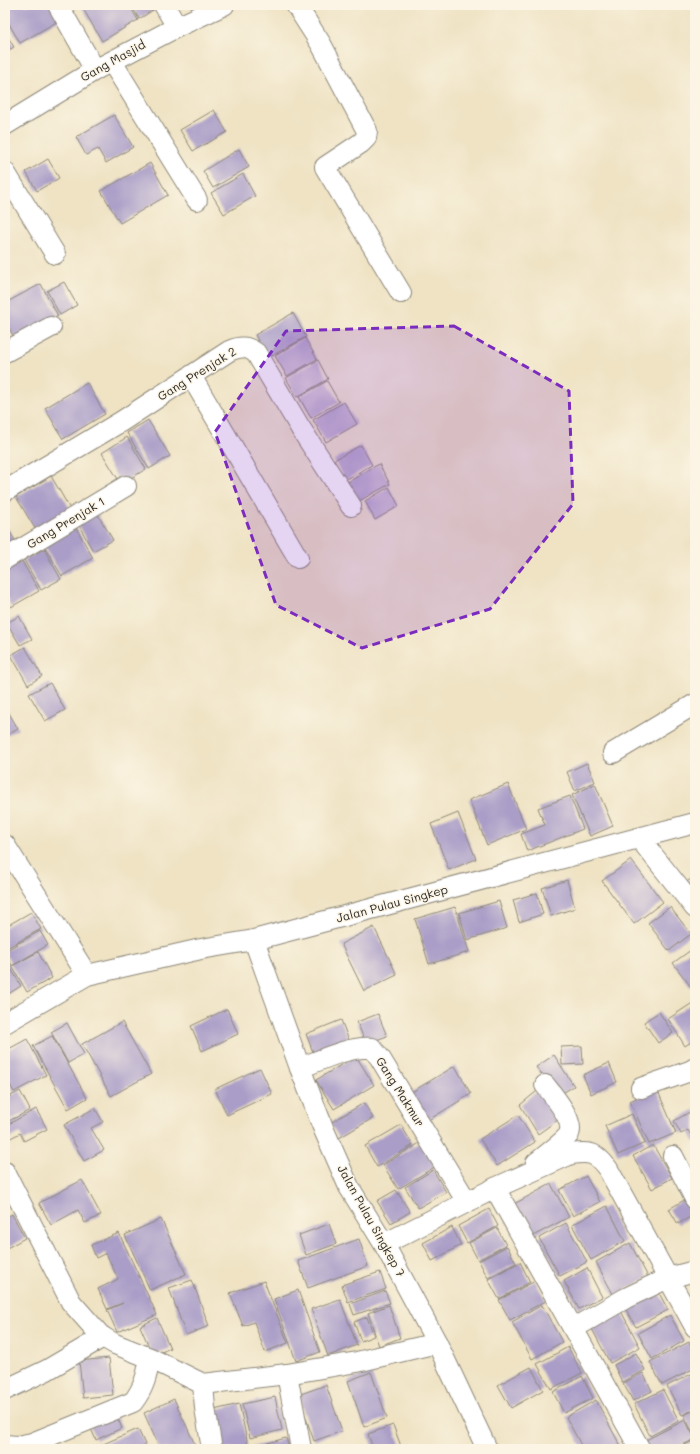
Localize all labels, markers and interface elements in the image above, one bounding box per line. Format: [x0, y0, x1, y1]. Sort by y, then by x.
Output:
street label: Gang Masjid [77, 35, 148, 85]
street label: Gang Prenjak 2 [154, 343, 239, 404]
street label: Gang Prenjak 1 [24, 493, 107, 552]
street label: Jalan Pulau Singkep [334, 880, 449, 926]
street label: Gang Makmur [373, 1054, 429, 1129]
street label: Jalan Pulau Singkep 7 [334, 1162, 409, 1280]

